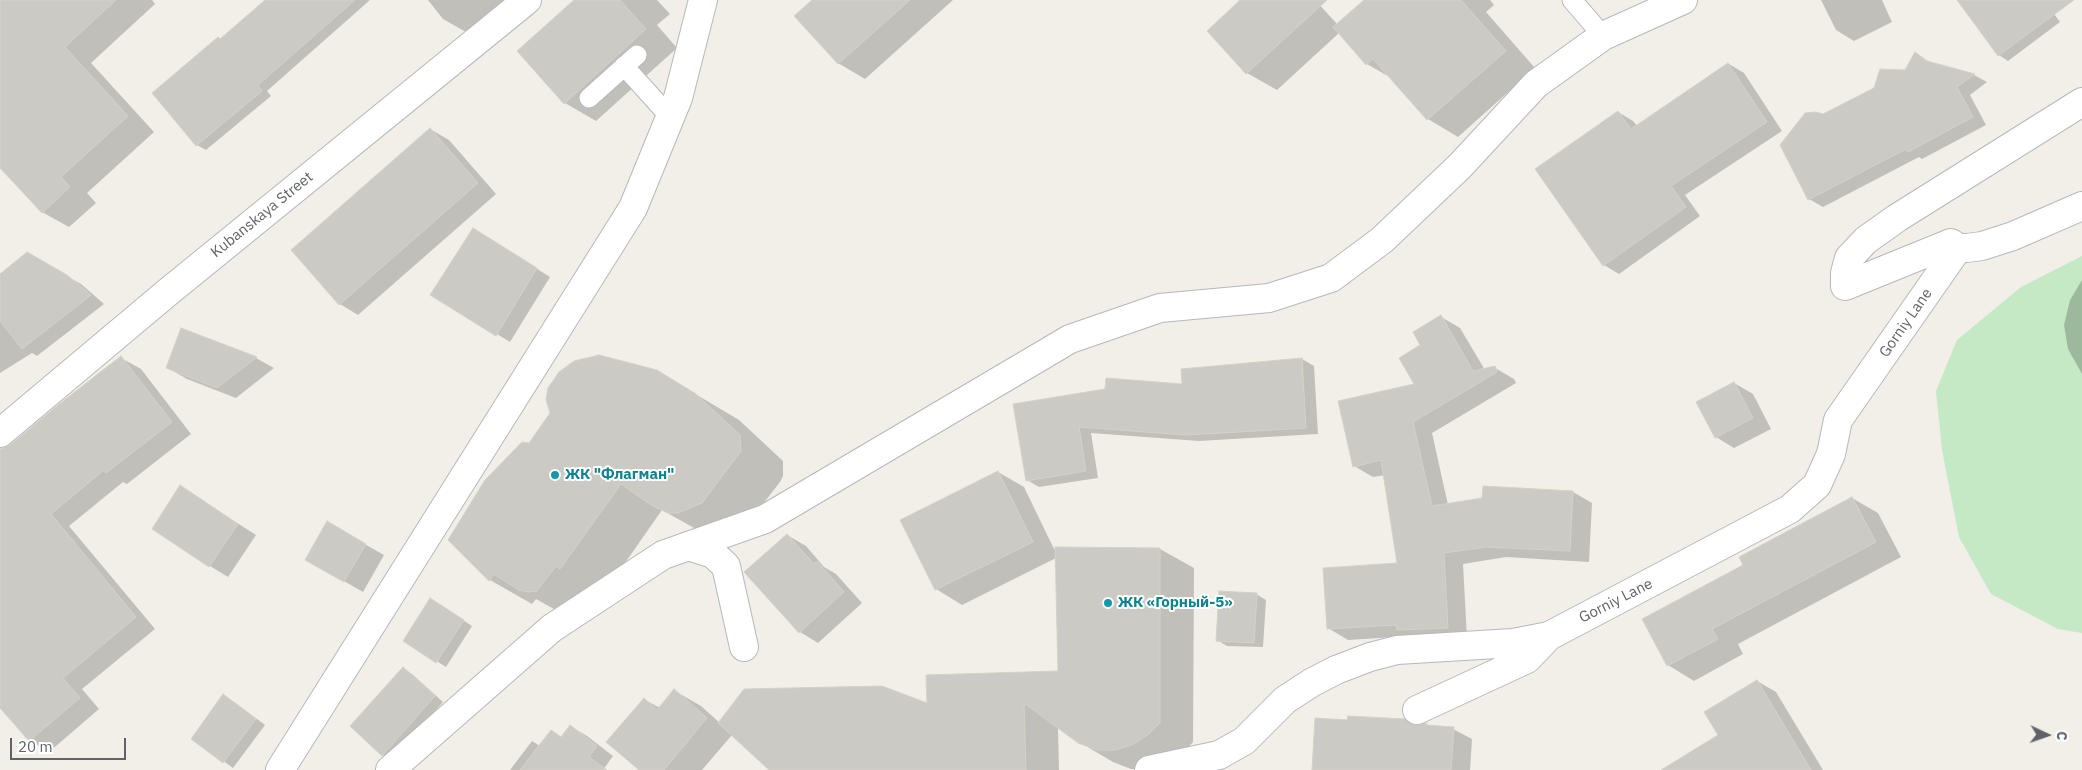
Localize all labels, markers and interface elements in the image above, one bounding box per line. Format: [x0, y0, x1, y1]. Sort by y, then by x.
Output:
street label: Kubanskaya Street [207, 168, 317, 262]
street label: Gorniy Lane [1876, 285, 1936, 361]
place label: ЖК "Флагман" [565, 466, 674, 484]
marker: ЖК "Флагман" [549, 469, 561, 481]
street label: Gorniy Lane [1576, 575, 1656, 627]
place label: ЖК «Горный-5» [1118, 594, 1233, 612]
marker: ЖК «Горный-5» [1102, 597, 1114, 609]
north arrow [2022, 710, 2072, 760]
scale bar [12, 728, 129, 760]
text: С [2053, 731, 2071, 741]
text: 20 m [18, 737, 53, 756]

